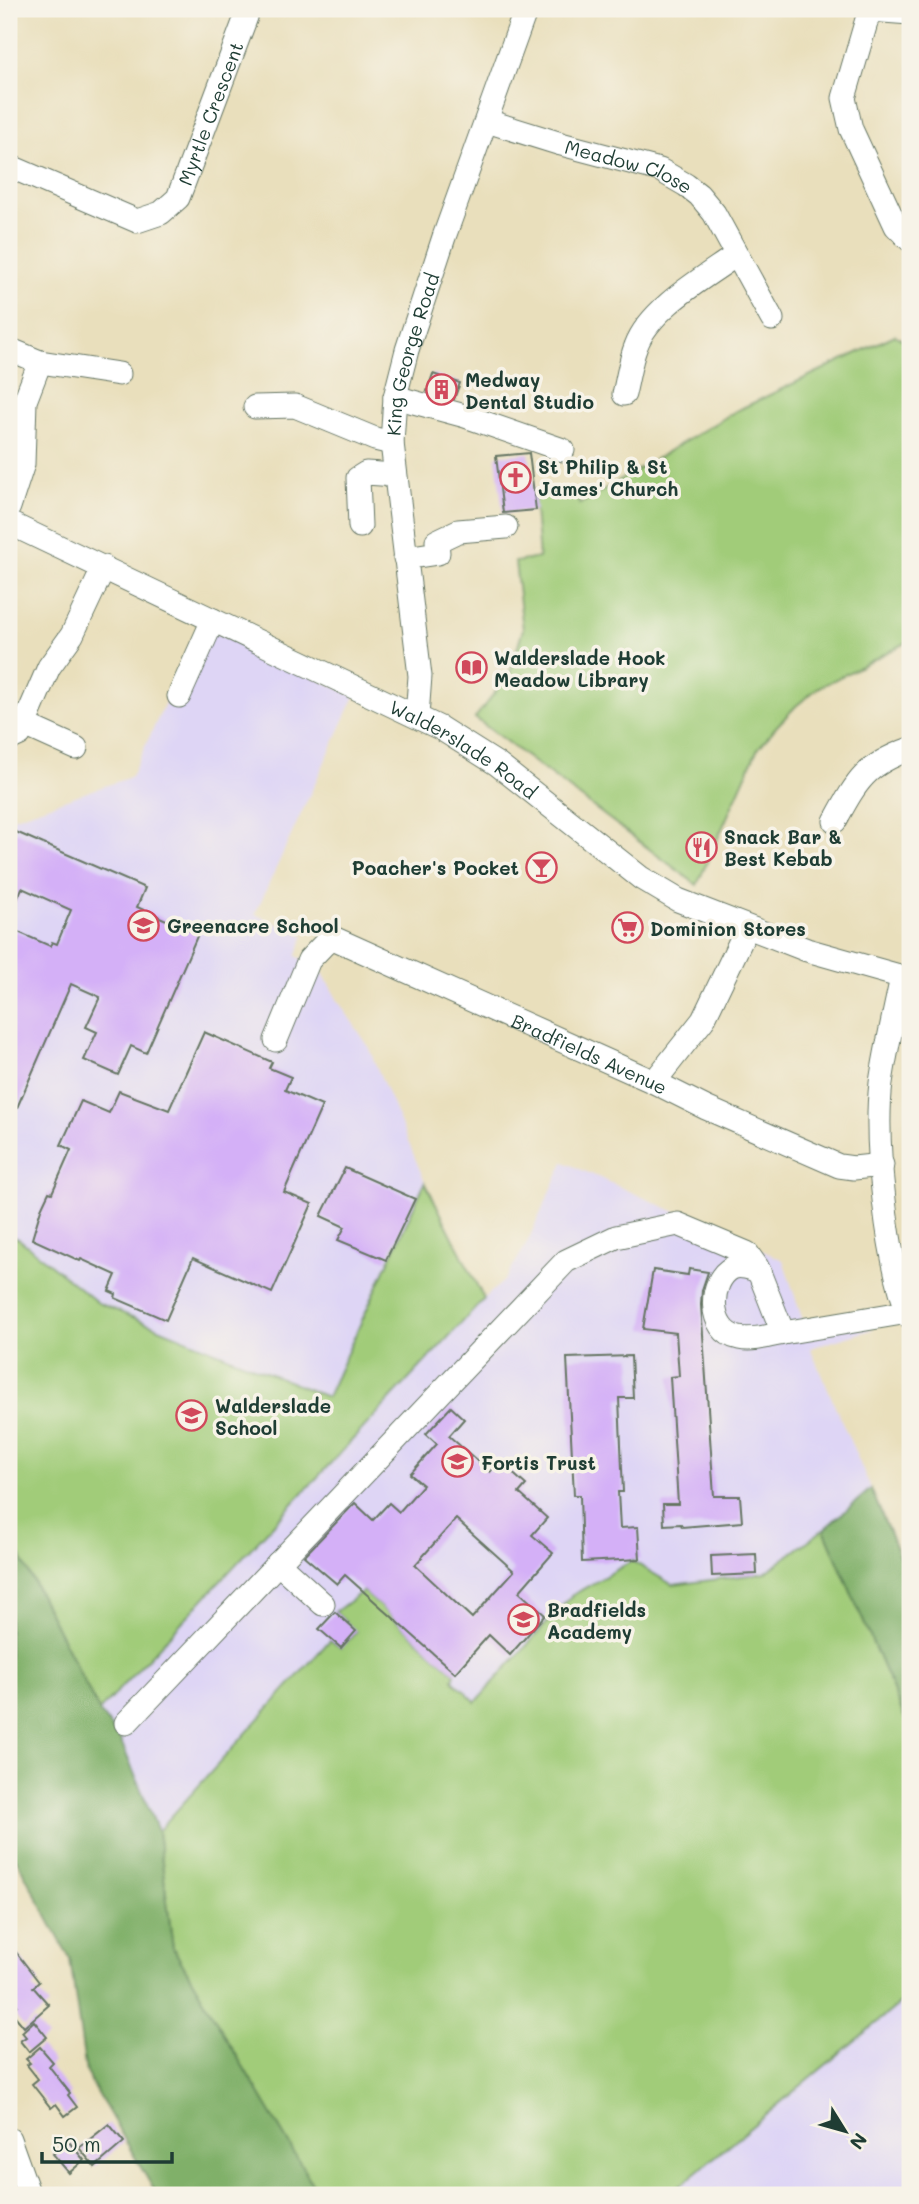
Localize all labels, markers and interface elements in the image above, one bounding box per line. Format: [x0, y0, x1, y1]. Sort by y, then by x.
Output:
street label: Myrtle Crescent [172, 38, 248, 188]
street label: Meadow Close [562, 133, 698, 199]
street label: King George Road [380, 270, 444, 437]
place label: Medway Dental Studio [465, 367, 594, 414]
building icon: Medway Dental Studio [425, 373, 459, 407]
place label: St Philip & St James' Church [538, 454, 678, 501]
church icon: St Philip & St James' Church [498, 460, 532, 494]
place label: Walderslade Hook Meadow Library [494, 645, 665, 692]
library icon: Walderslade Hook Meadow Library [454, 651, 488, 685]
street label: Walderslade Road [386, 693, 543, 804]
place label: Snack Bar & Best Kebab [724, 824, 842, 871]
restaurant icon: Snack Bar & Best Kebab [684, 830, 718, 864]
bar icon: Poacher's Pocket [525, 850, 559, 884]
place label: Poacher's Pocket [352, 855, 519, 880]
school or university icon: Greenacre School [127, 908, 161, 942]
supermarket icon: Dominion Stores [610, 911, 644, 945]
place label: Greenacre School [167, 913, 339, 938]
place label: Dominion Stores [650, 916, 806, 941]
street label: Bradfields Avenue [508, 1007, 672, 1099]
place label: Walderslade School [215, 1393, 331, 1440]
school or university icon: Walderslade School [175, 1399, 209, 1433]
school or university icon: Fortis Trust [441, 1445, 475, 1479]
place label: Fortis Trust [481, 1450, 596, 1475]
place label: Bradfields Academy [547, 1597, 646, 1644]
school or university icon: Bradfields Academy [507, 1603, 541, 1637]
north arrow [810, 2096, 880, 2166]
scale bar [42, 2120, 172, 2164]
text: N [845, 2128, 873, 2155]
text: 50 m [52, 2130, 101, 2157]

